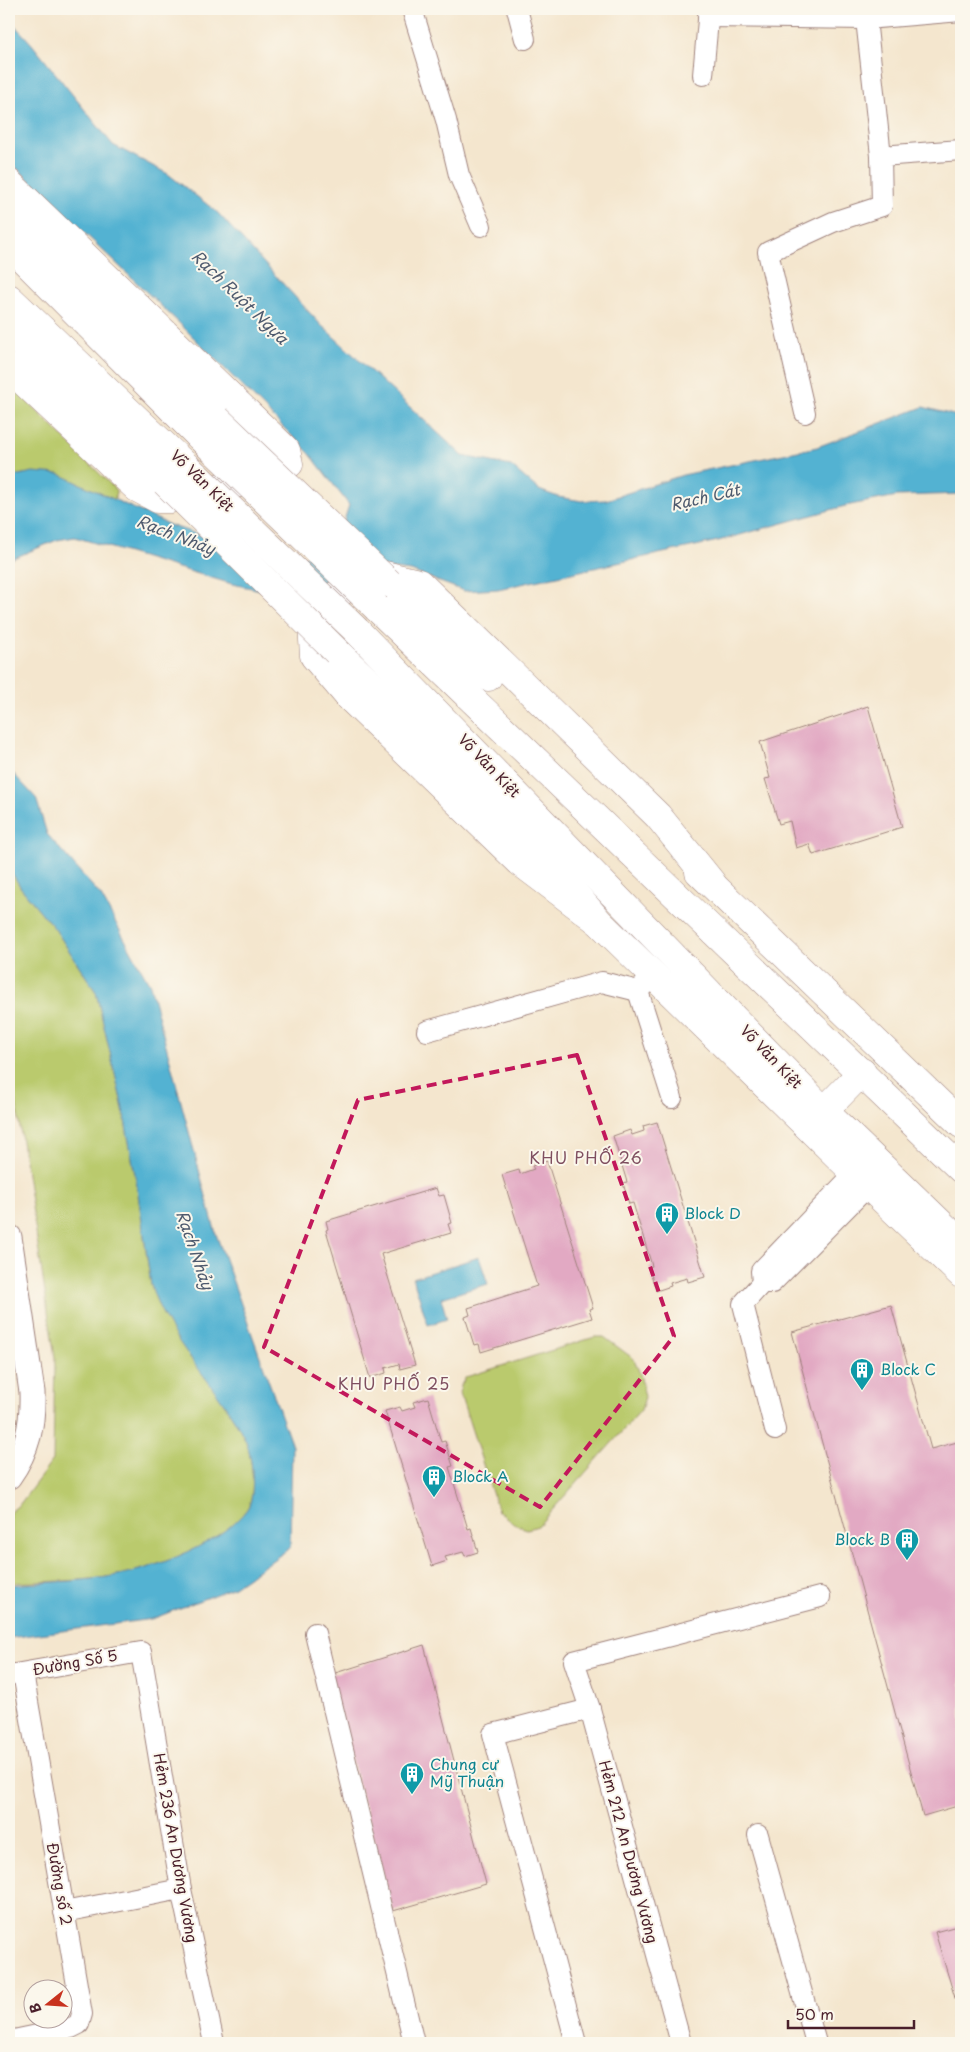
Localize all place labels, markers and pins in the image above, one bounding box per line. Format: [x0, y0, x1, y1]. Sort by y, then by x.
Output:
building icon: Block D [654, 1201, 680, 1235]
place label: Block D [684, 1201, 741, 1224]
building icon: Block C [849, 1357, 875, 1391]
place label: Block C [880, 1357, 936, 1380]
building icon: Block A [421, 1464, 447, 1498]
place label: Block A [452, 1464, 509, 1487]
place label: Block B [834, 1527, 890, 1550]
building icon: Block B [894, 1527, 920, 1561]
place label: Chung cư Mỹ Thuận [430, 1752, 504, 1792]
building icon: Chung cư Mỹ Thuận [399, 1761, 425, 1795]

